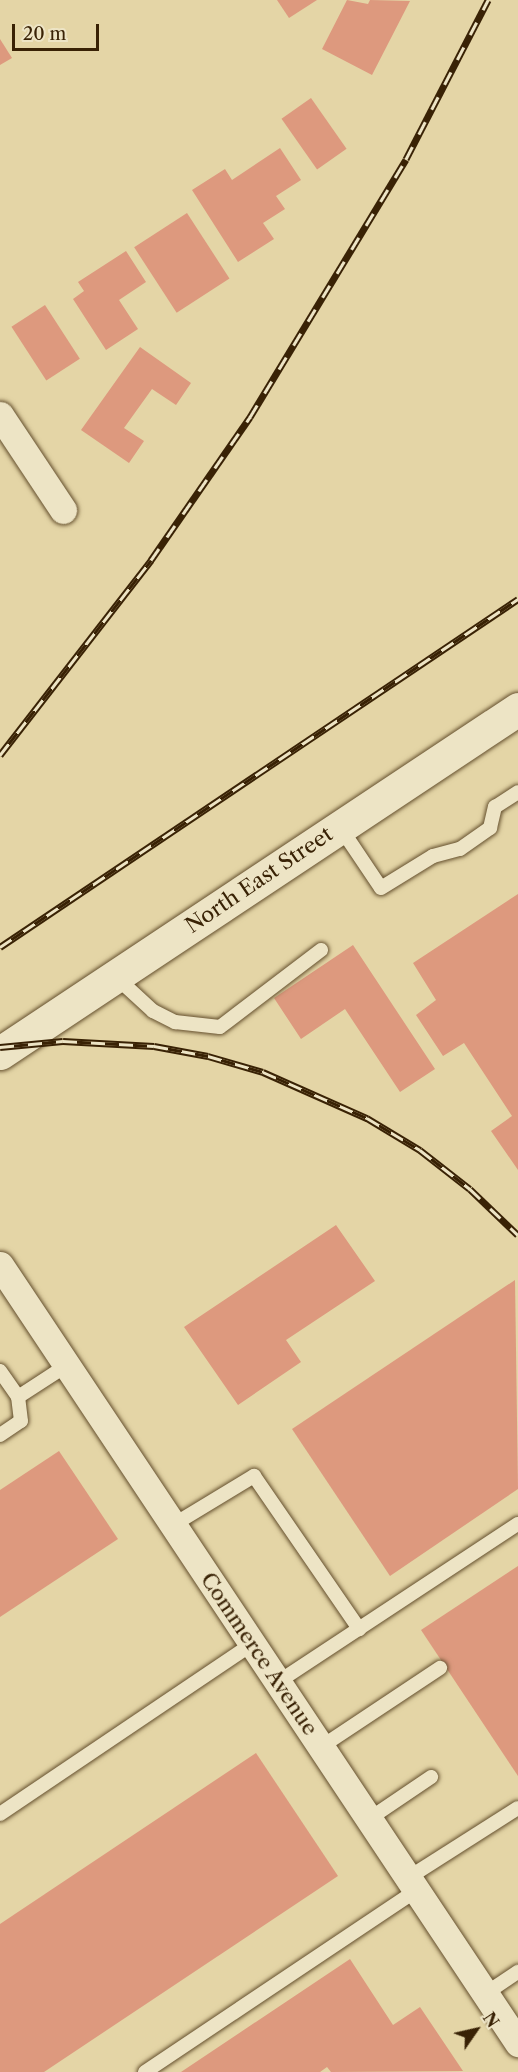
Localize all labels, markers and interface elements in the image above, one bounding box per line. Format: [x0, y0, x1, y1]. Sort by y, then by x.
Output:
scale bar [15, 12, 102, 50]
text: 20 m [23, 23, 66, 45]
street label: North East Street [181, 822, 337, 938]
street label: Commerce Avenue [195, 1568, 323, 1740]
north arrow [446, 2000, 506, 2060]
text: N [479, 2009, 503, 2031]

